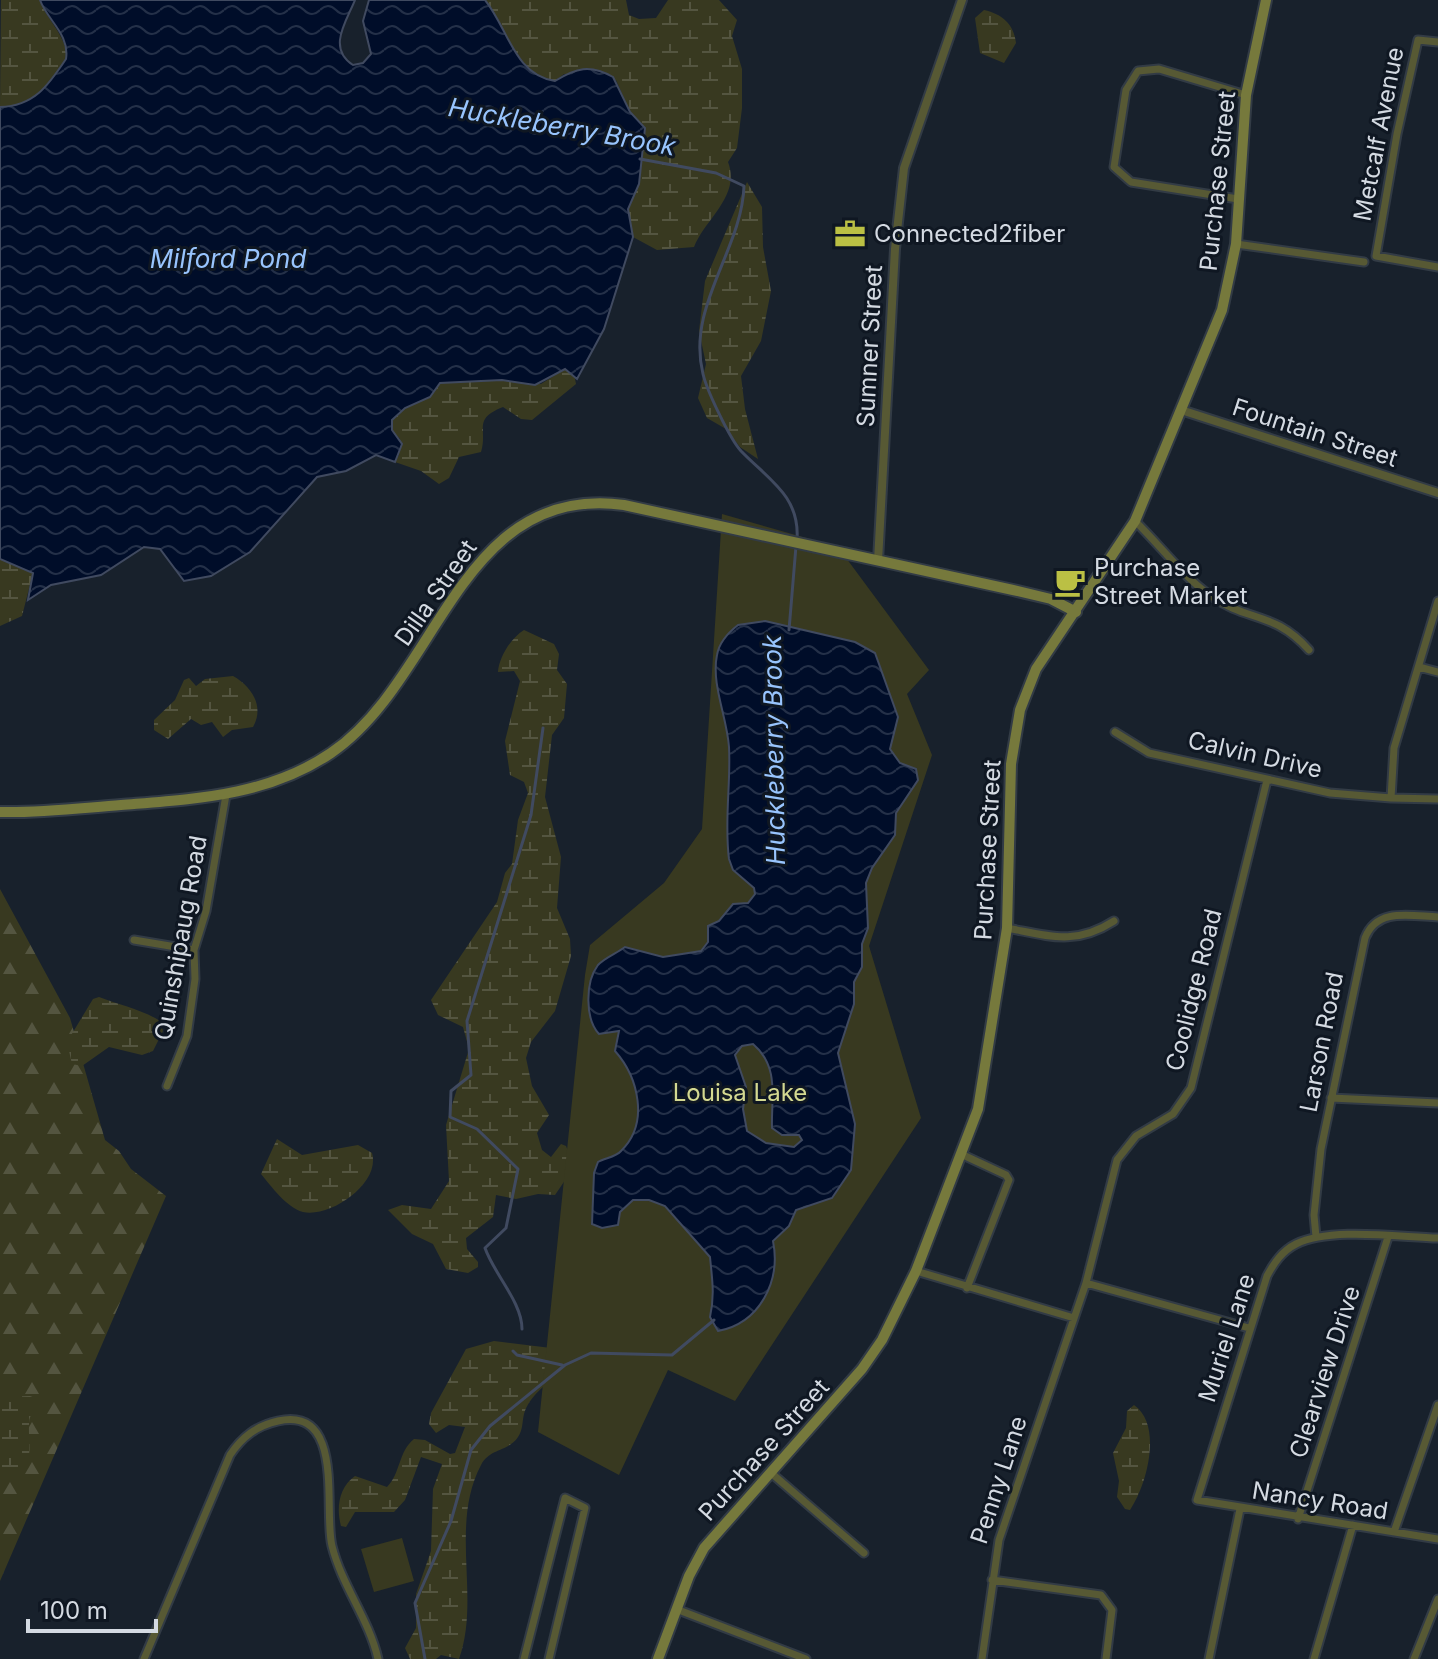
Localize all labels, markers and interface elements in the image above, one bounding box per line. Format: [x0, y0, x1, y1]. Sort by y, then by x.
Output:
street label: Metcalf Avenue [1347, 45, 1410, 223]
street label: Purchase Street [1194, 89, 1241, 272]
water label: Huckleberry Brook [446, 91, 679, 162]
office icon: Connected2fiber [833, 217, 867, 251]
place label: Connected2fiber [874, 219, 1065, 248]
water label: Milford Pond [150, 243, 306, 274]
street label: Sumner Street [851, 264, 888, 428]
street label: Fountain Street [1229, 392, 1402, 473]
street label: Dilla Street [389, 534, 483, 651]
place label: Purchase Street Market [1094, 553, 1248, 610]
cafe icon: Purchase Street Market [1053, 565, 1087, 599]
water label: Huckleberry Brook [756, 634, 791, 865]
street label: Calvin Drive [1185, 725, 1325, 784]
street label: Purchase Street [968, 759, 1007, 941]
street label: Quinshipaug Road [148, 833, 213, 1042]
street label: Coolidge Road [1159, 906, 1228, 1074]
street label: Larson Road [1294, 969, 1349, 1114]
park label: Louisa Lake [673, 1078, 807, 1107]
street label: Muriel Lane [1192, 1270, 1261, 1406]
street label: Clearview Drive [1283, 1282, 1366, 1462]
street label: Purchase Street [692, 1373, 835, 1527]
street label: Penny Lane [964, 1412, 1033, 1547]
street label: Nancy Road [1250, 1475, 1390, 1526]
scale bar [28, 1583, 156, 1633]
text: 100 m [40, 1596, 108, 1625]

